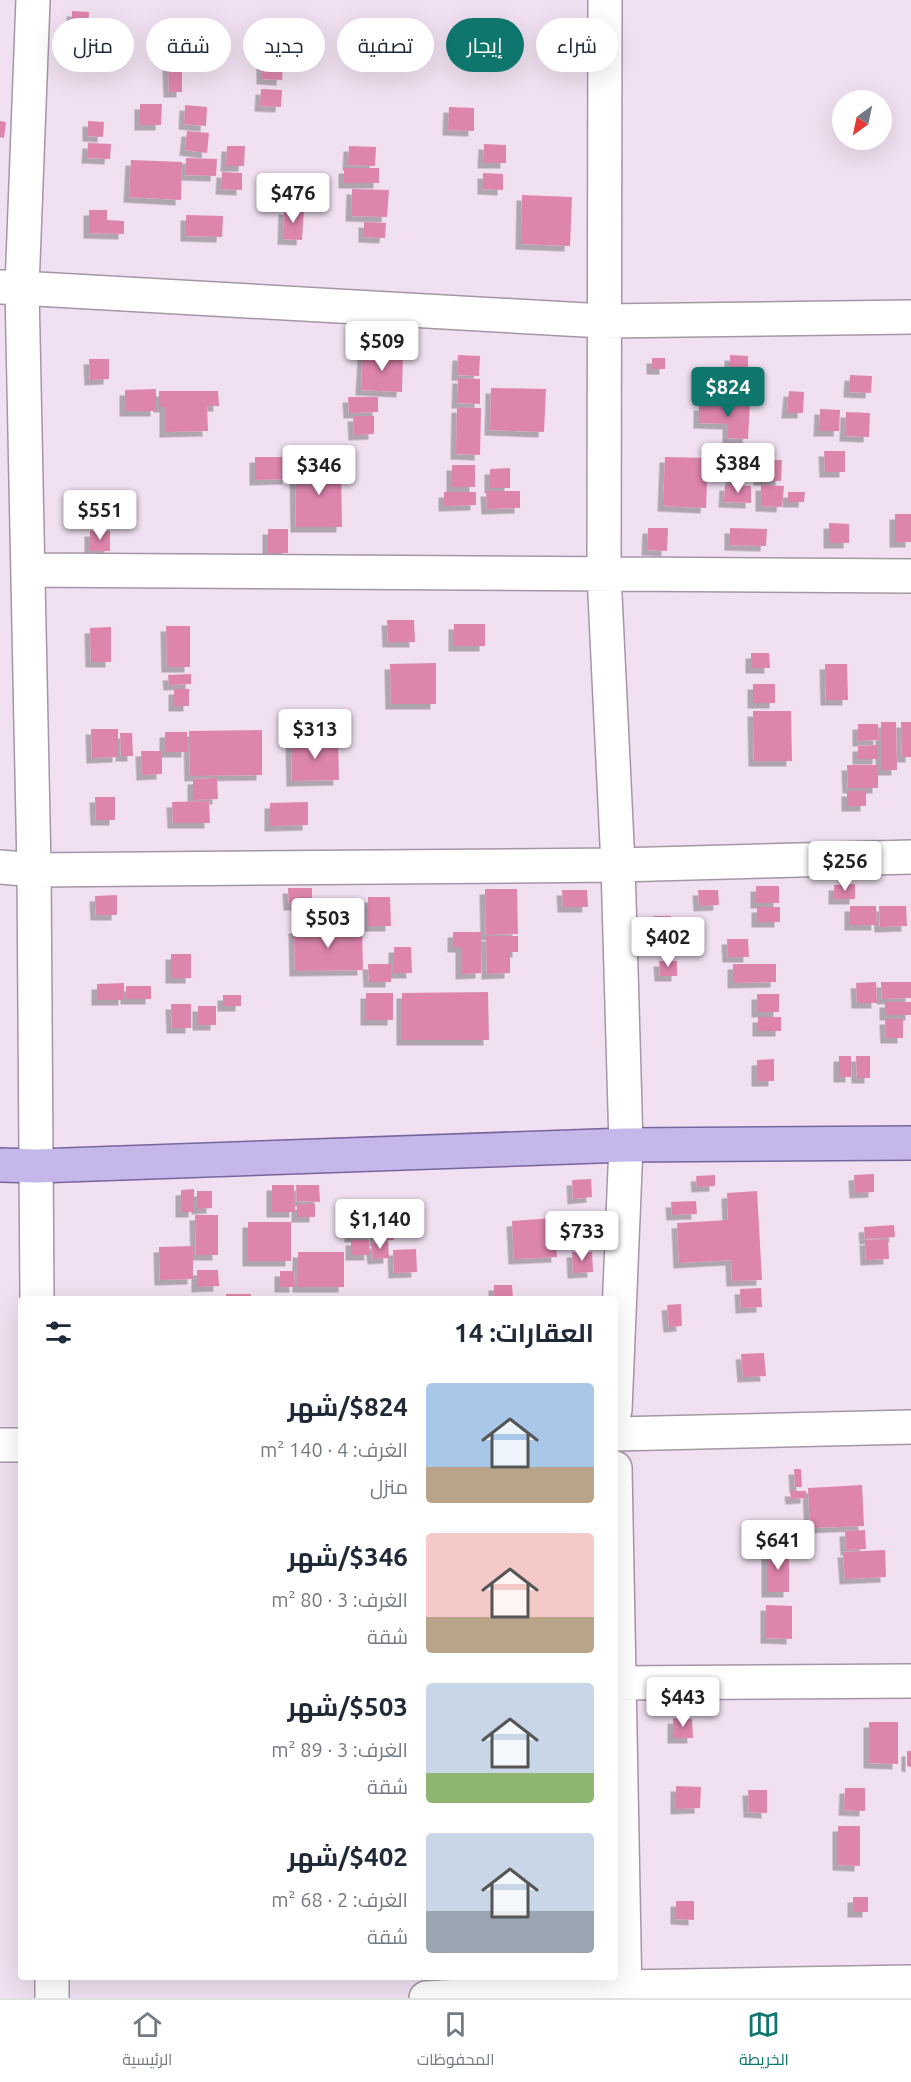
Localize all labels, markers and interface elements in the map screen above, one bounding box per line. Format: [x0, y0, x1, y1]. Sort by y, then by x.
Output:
chip: منزل [52, 18, 134, 72]
chip: شقة [146, 18, 231, 72]
chip: جديد [243, 18, 325, 72]
chip: تصفية [337, 18, 434, 72]
chip: إيجار [446, 18, 524, 72]
chip: شراء [536, 18, 618, 72]
north arrow [832, 90, 892, 150]
map controls [832, 90, 892, 150]
pin: $476 [257, 173, 329, 224]
text: $476 [270, 181, 316, 204]
pin: $509 [346, 321, 418, 372]
text: $509 [359, 329, 405, 352]
pin: $824 [692, 367, 764, 418]
text: $824 [705, 375, 751, 398]
pin: $384 [702, 443, 774, 494]
pin: $346 [283, 445, 355, 496]
text: $384 [715, 451, 761, 474]
text: $346 [296, 453, 342, 476]
pin: $551 [64, 490, 136, 541]
text: $551 [77, 498, 123, 521]
pin: $313 [279, 709, 351, 760]
text: $313 [292, 717, 338, 740]
pin: $256 [809, 841, 881, 892]
text: $256 [822, 849, 868, 872]
pin: $503 [292, 898, 364, 949]
text: $503 [305, 906, 351, 929]
pin: $402 [632, 917, 704, 968]
text: $402 [645, 925, 691, 948]
pin: $1,140 [331, 1199, 429, 1250]
text: $1,140 [349, 1207, 411, 1230]
pin: $733 [546, 1211, 618, 1262]
text: $733 [559, 1219, 605, 1242]
icon: filters [42, 1316, 75, 1349]
text: العقارات: 14 [454, 1318, 594, 1347]
text: $824/شهر [288, 1392, 408, 1421]
icon: home [474, 1407, 546, 1479]
text: الغرف: 4 · 140 m² [260, 1438, 408, 1461]
text: منزل [370, 1475, 408, 1498]
pin: $641 [742, 1520, 814, 1571]
text: $641 [755, 1528, 801, 1551]
text: $346/شهر [288, 1542, 408, 1571]
icon: home [474, 1557, 546, 1629]
text: الغرف: 3 · 80 m² [271, 1588, 408, 1611]
text: شقة [367, 1625, 408, 1648]
pin: $443 [647, 1677, 719, 1728]
text: $443 [660, 1685, 706, 1708]
text: $503/شهر [288, 1692, 408, 1721]
icon: home [474, 1707, 546, 1779]
text: الغرف: 3 · 89 m² [271, 1738, 408, 1761]
text: شقة [367, 1775, 408, 1798]
text: $402/شهر [288, 1842, 408, 1871]
icon: home [474, 1857, 546, 1929]
text: الغرف: 2 · 68 m² [271, 1888, 408, 1911]
text: شقة [367, 1925, 408, 1948]
tab: الرئيسية [122, 2008, 172, 2074]
tab: المحفوظات [417, 2008, 495, 2074]
tab: الخريطة [739, 2008, 789, 2074]

